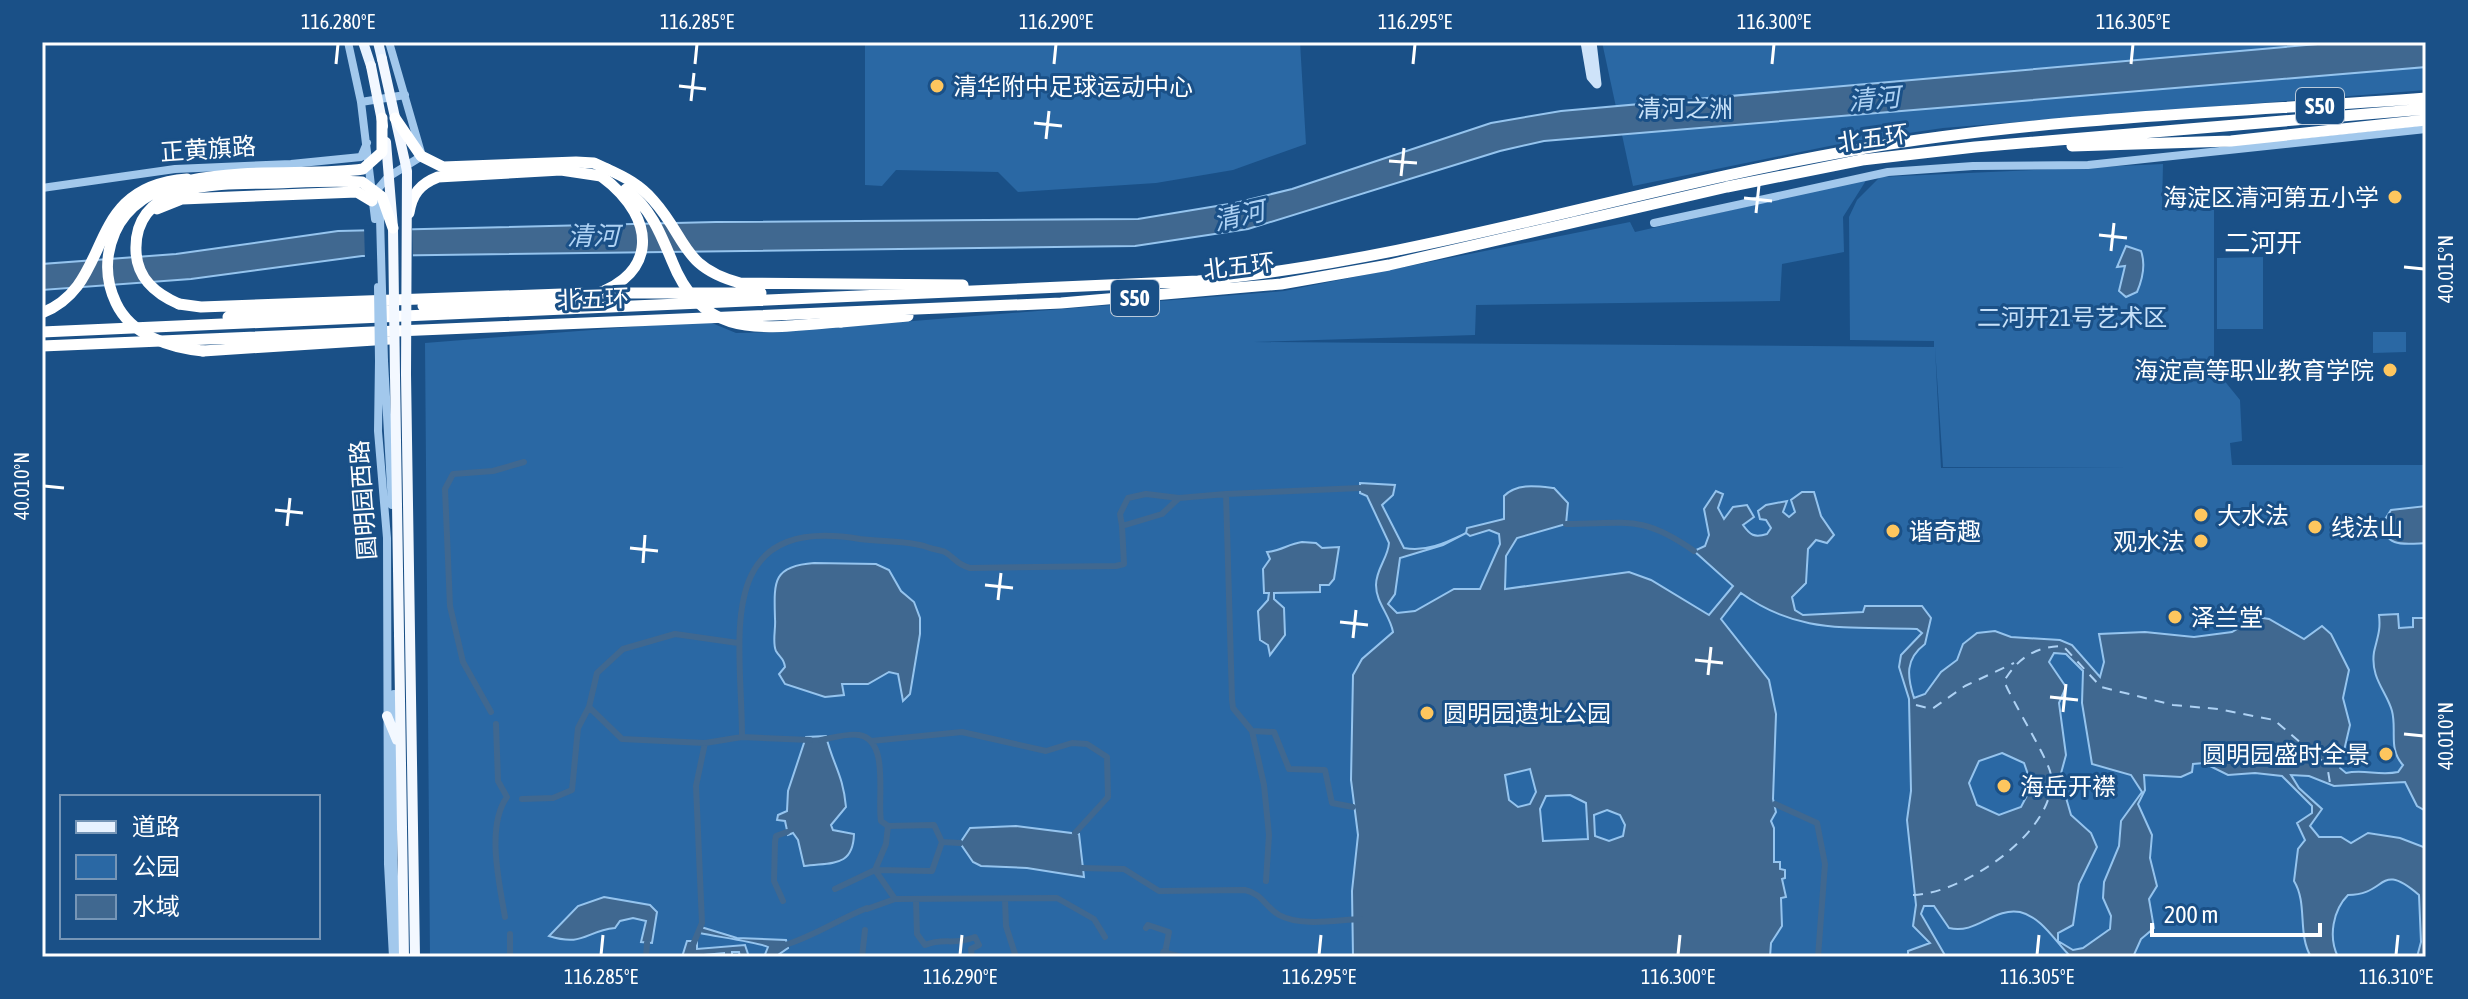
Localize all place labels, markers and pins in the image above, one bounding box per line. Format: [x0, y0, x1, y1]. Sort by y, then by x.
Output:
place label: 清华附中足球运动中心 [953, 73, 1193, 100]
marker: 清华附中足球运动中心 [928, 77, 946, 95]
place label: 海淀区清河第五小学 [2163, 184, 2379, 211]
marker: 海淀区清河第五小学 [2386, 188, 2404, 206]
place label: 海淀高等职业教育学院 [2134, 357, 2374, 384]
marker: 海淀高等职业教育学院 [2381, 361, 2399, 379]
place label: 大水法 [2217, 502, 2289, 529]
marker: 大水法 [2192, 506, 2210, 524]
place label: 线法山 [2331, 514, 2403, 541]
place label: 谐奇趣 [1909, 518, 1981, 545]
marker: 线法山 [2306, 518, 2324, 536]
marker: 谐奇趣 [1884, 522, 1902, 540]
place label: 观水法 [2113, 528, 2185, 555]
marker: 观水法 [2192, 532, 2210, 550]
place label: 泽兰堂 [2191, 604, 2263, 631]
marker: 泽兰堂 [2166, 608, 2184, 626]
place label: 圆明园遗址公园 [1443, 700, 1611, 727]
marker: 圆明园遗址公园 [1418, 704, 1436, 722]
place label: 圆明园盛时全景 [2202, 741, 2370, 768]
marker: 圆明园盛时全景 [2377, 745, 2395, 763]
place label: 海岳开襟 [2020, 773, 2116, 800]
marker: 海岳开襟 [1995, 777, 2013, 795]

